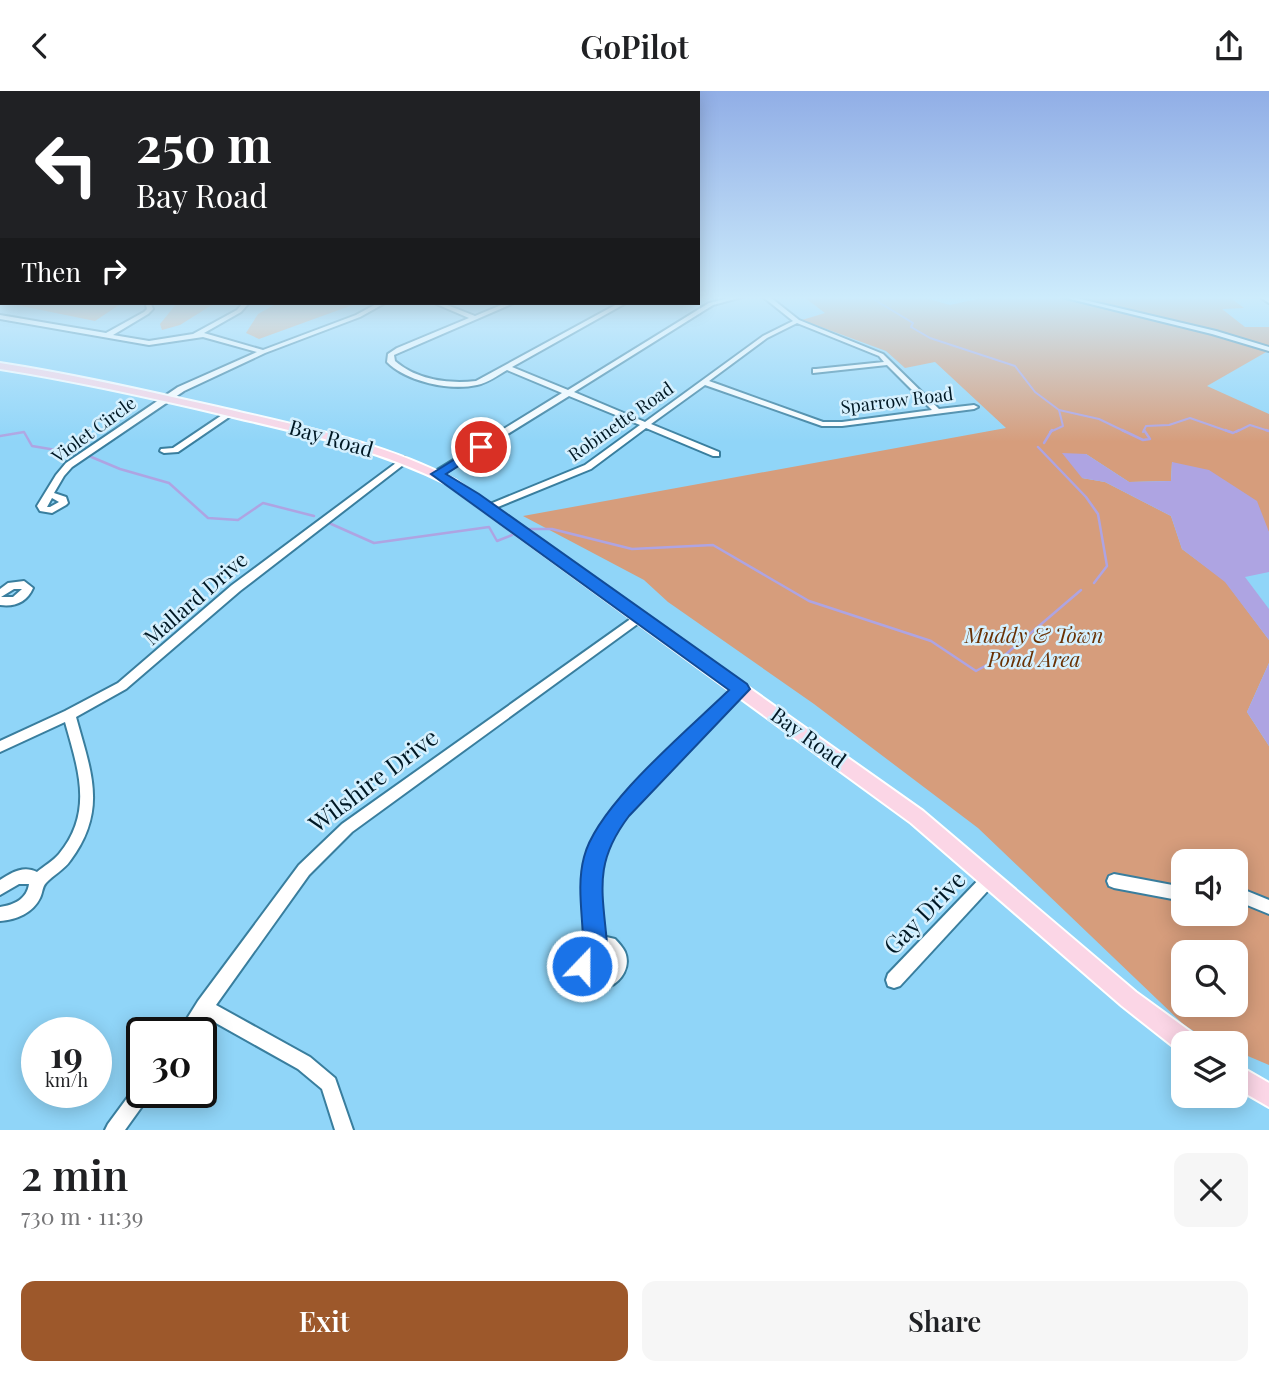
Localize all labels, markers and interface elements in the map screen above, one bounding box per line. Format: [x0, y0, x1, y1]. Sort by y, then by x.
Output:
text: GoPilot [580, 24, 689, 67]
icon: back [21, 27, 59, 65]
icon: share [1210, 27, 1248, 65]
text: 250 m [136, 110, 272, 175]
icon: left [21, 119, 112, 210]
text: Bay Road [136, 173, 268, 216]
icon: right [95, 252, 133, 290]
text: Then [21, 254, 81, 289]
street label: Robinette Road [563, 376, 678, 466]
street label: Sparrow Road [839, 381, 955, 419]
street label: Violet Circle [46, 391, 140, 468]
street label: Bay Road [286, 412, 377, 462]
pin [451, 417, 511, 477]
icon: arrive [462, 428, 500, 466]
street label: Mallard Drive [137, 545, 252, 650]
park label: Muddy & Town Pond Area [964, 620, 1103, 672]
street label: Bay Road [766, 700, 852, 773]
street label: Wilshire Drive [301, 720, 444, 839]
map controls [1171, 849, 1248, 1108]
button: sound [1171, 849, 1248, 926]
street label: Gay Drive [876, 863, 971, 960]
position arrow [545, 929, 619, 1003]
button: search [1171, 940, 1248, 1017]
speed limit sign: 30 [126, 1017, 217, 1108]
text: 19 [50, 1030, 83, 1077]
button: layers [1171, 1031, 1248, 1108]
text: km/h [45, 1068, 88, 1092]
text: 2 min [21, 1146, 128, 1202]
button: close [1174, 1153, 1248, 1227]
text: 730 m · 11:39 [21, 1200, 143, 1231]
button: Exit [21, 1281, 628, 1361]
button: Share [642, 1281, 1248, 1361]

